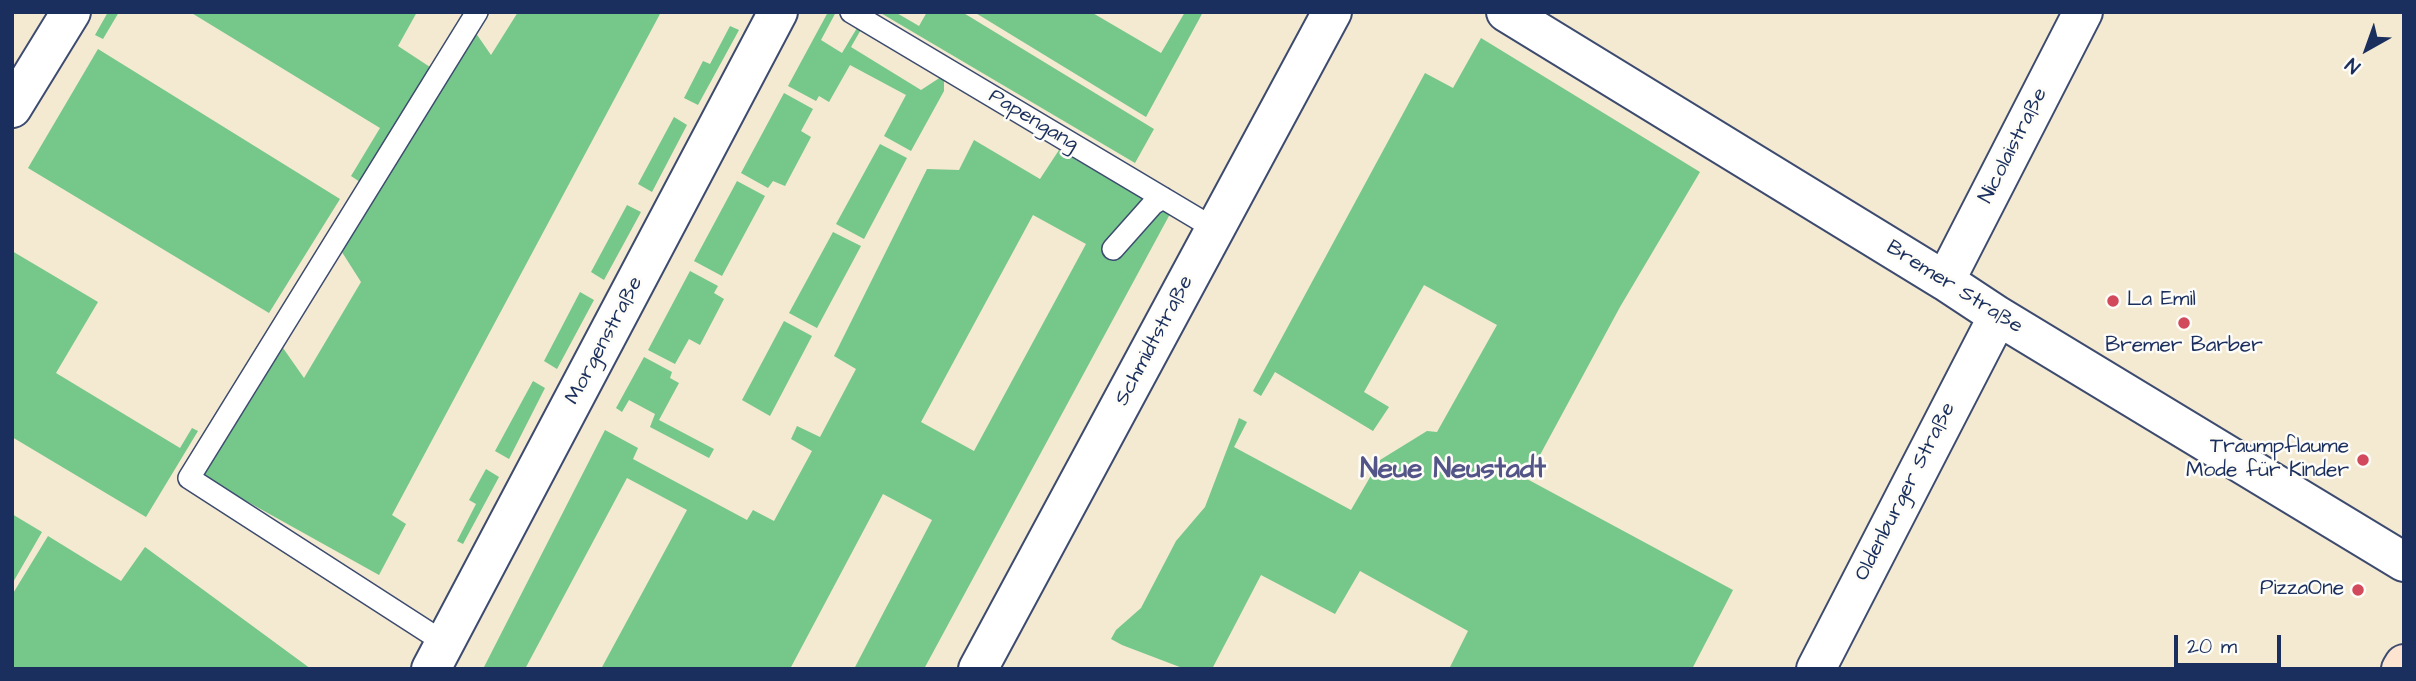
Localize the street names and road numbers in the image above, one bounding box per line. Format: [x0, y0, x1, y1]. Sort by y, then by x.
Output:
street label: Papengang [983, 84, 1083, 158]
street label: Nicolaistraße [1974, 84, 2054, 208]
street label: Bremer Straße [1881, 236, 2027, 340]
street label: Schmidtstraße [1110, 272, 1200, 410]
street label: Morgenstraße [561, 273, 649, 409]
street label: Oldenburger Straße [1850, 399, 1962, 585]

